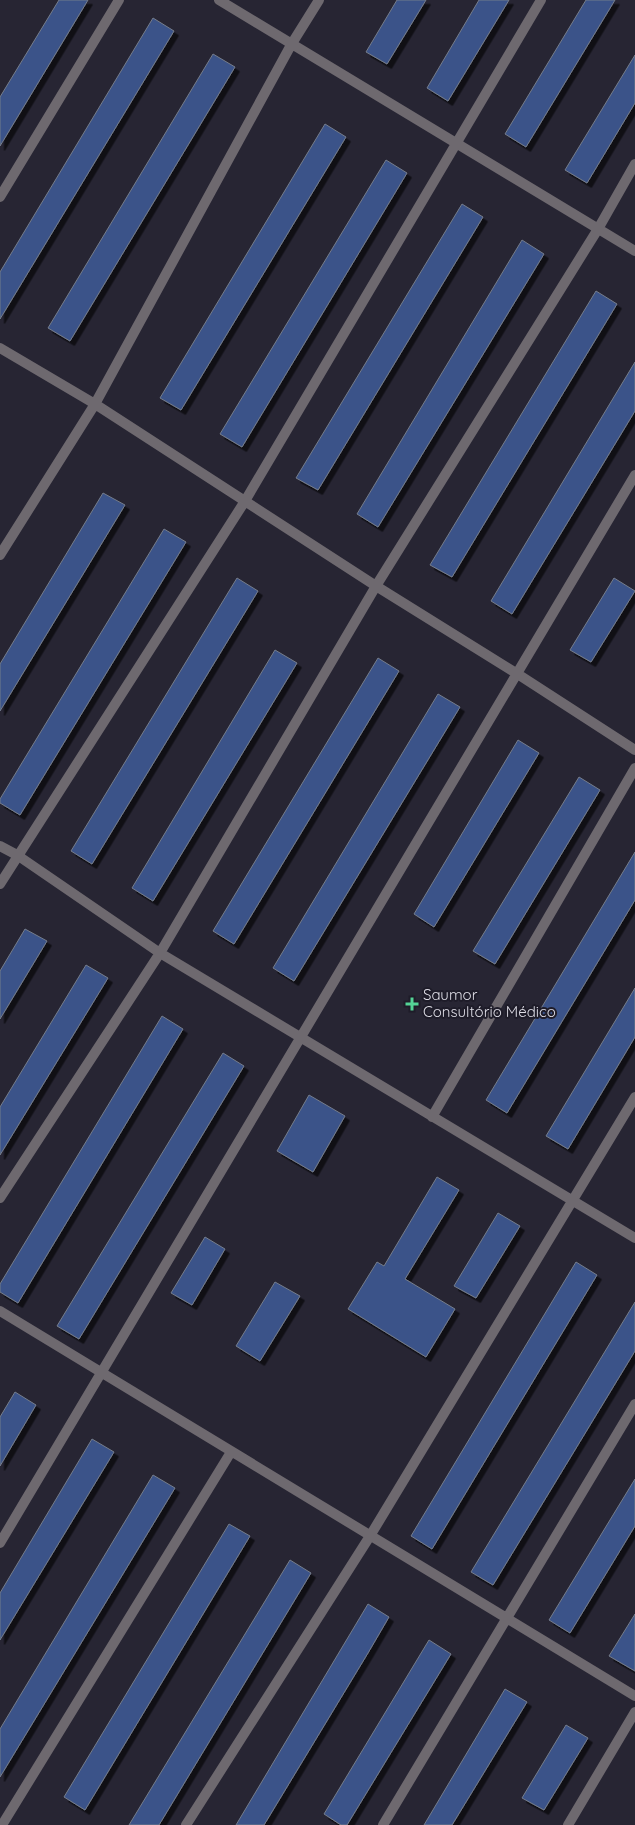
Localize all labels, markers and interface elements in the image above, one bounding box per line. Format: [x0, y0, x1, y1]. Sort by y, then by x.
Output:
place label: Saumor Consultório Médico [423, 985, 556, 1021]
marker: Saumor Consultório Médico [405, 997, 419, 1011]

